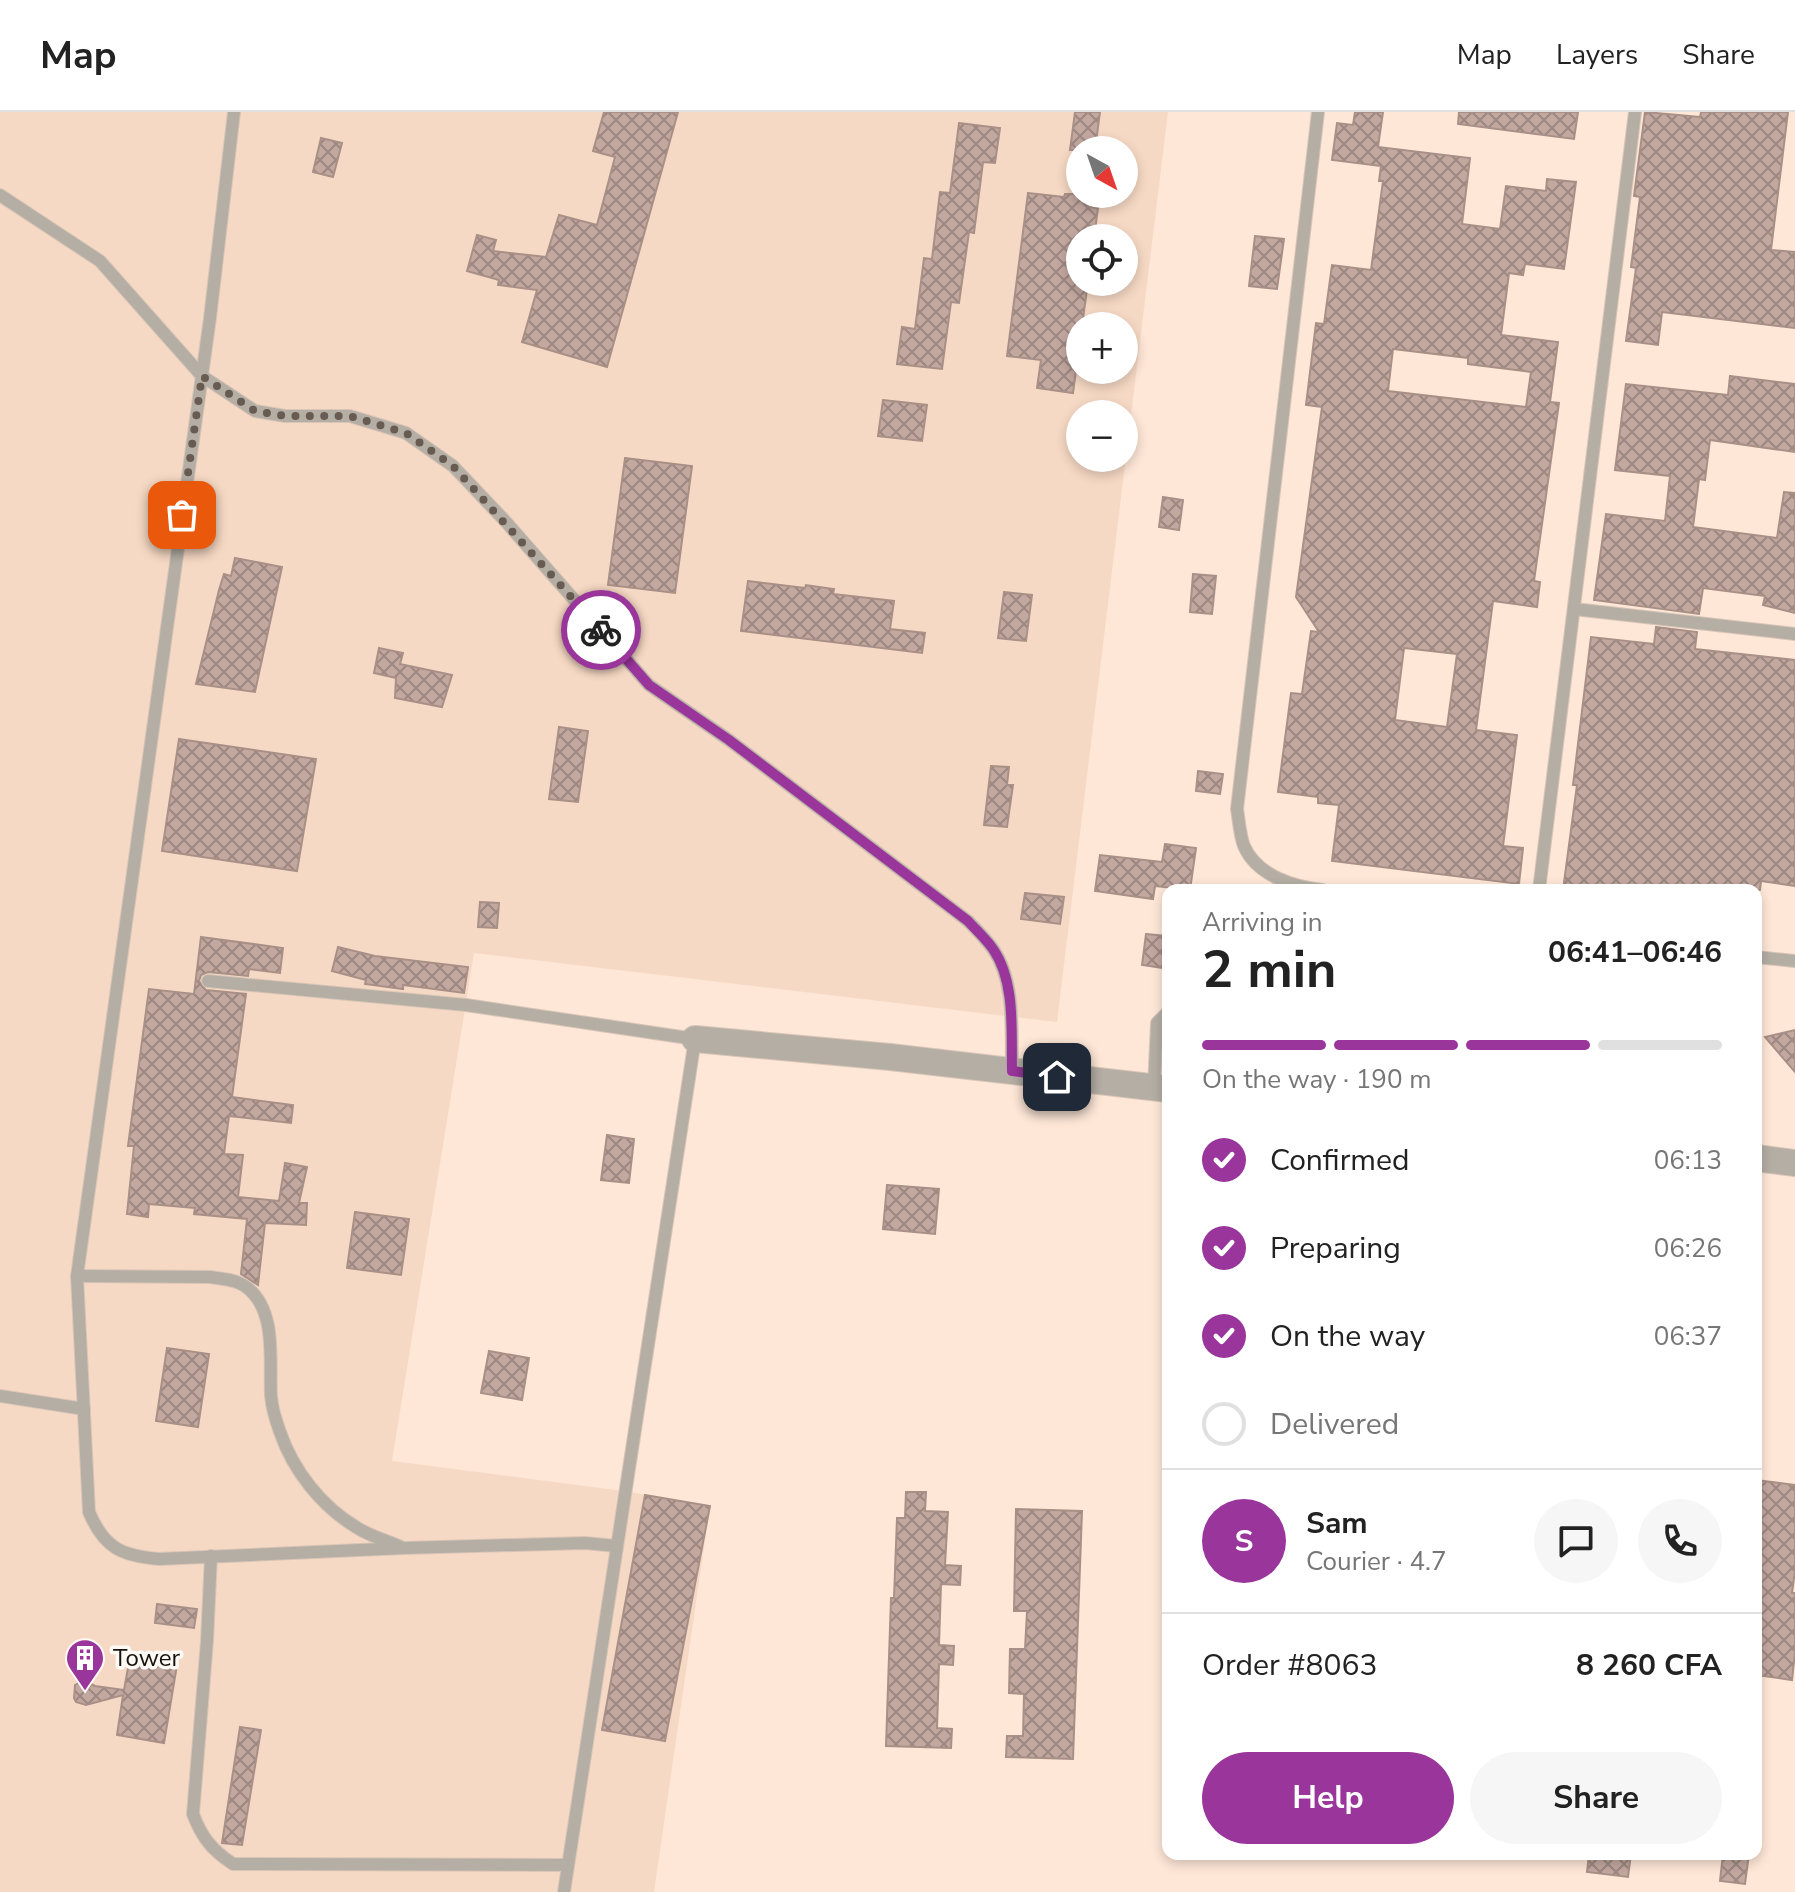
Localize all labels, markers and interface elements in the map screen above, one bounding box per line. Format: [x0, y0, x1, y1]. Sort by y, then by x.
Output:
text: Map [40, 30, 117, 81]
text: Map [1457, 36, 1512, 74]
text: Layers [1556, 36, 1638, 74]
text: Share [1682, 36, 1755, 74]
north arrow [1066, 136, 1138, 208]
map controls [1066, 136, 1138, 472]
button: locate [1066, 224, 1138, 296]
button: + [1066, 312, 1138, 384]
button: − [1066, 400, 1138, 472]
pin [148, 481, 216, 549]
icon: bag [160, 493, 204, 537]
courier [561, 590, 641, 670]
icon: bike [579, 608, 623, 652]
text: Arriving in [1202, 905, 1323, 940]
text: 06:41–06:46 [1548, 932, 1722, 973]
text: 2 min [1202, 934, 1337, 1005]
pin [1023, 1043, 1091, 1111]
icon: home [1035, 1055, 1079, 1099]
text: On the way · 190 m [1202, 1062, 1431, 1097]
icon: check [1202, 1138, 1246, 1182]
text: Confirmed [1270, 1140, 1410, 1181]
text: 06:13 [1654, 1143, 1722, 1178]
icon: check [1202, 1226, 1246, 1270]
text: Preparing [1270, 1228, 1401, 1269]
text: 06:26 [1654, 1231, 1722, 1266]
icon: check [1202, 1314, 1246, 1358]
text: On the way [1270, 1316, 1425, 1357]
text: 06:37 [1654, 1319, 1722, 1354]
text: Delivered [1270, 1404, 1399, 1445]
button: chat [1534, 1499, 1618, 1583]
button: phone [1638, 1499, 1722, 1583]
text: Sam [1306, 1503, 1368, 1544]
text: S [1235, 1521, 1253, 1562]
text: Courier · 4.7 [1306, 1544, 1447, 1579]
building icon: Tower [64, 1637, 106, 1692]
place label: Tower [113, 1642, 181, 1674]
text: Order #8063 [1202, 1645, 1377, 1686]
text: 8 260 CFA [1576, 1645, 1722, 1686]
button: Help [1202, 1752, 1454, 1844]
button: Share [1470, 1752, 1722, 1844]

